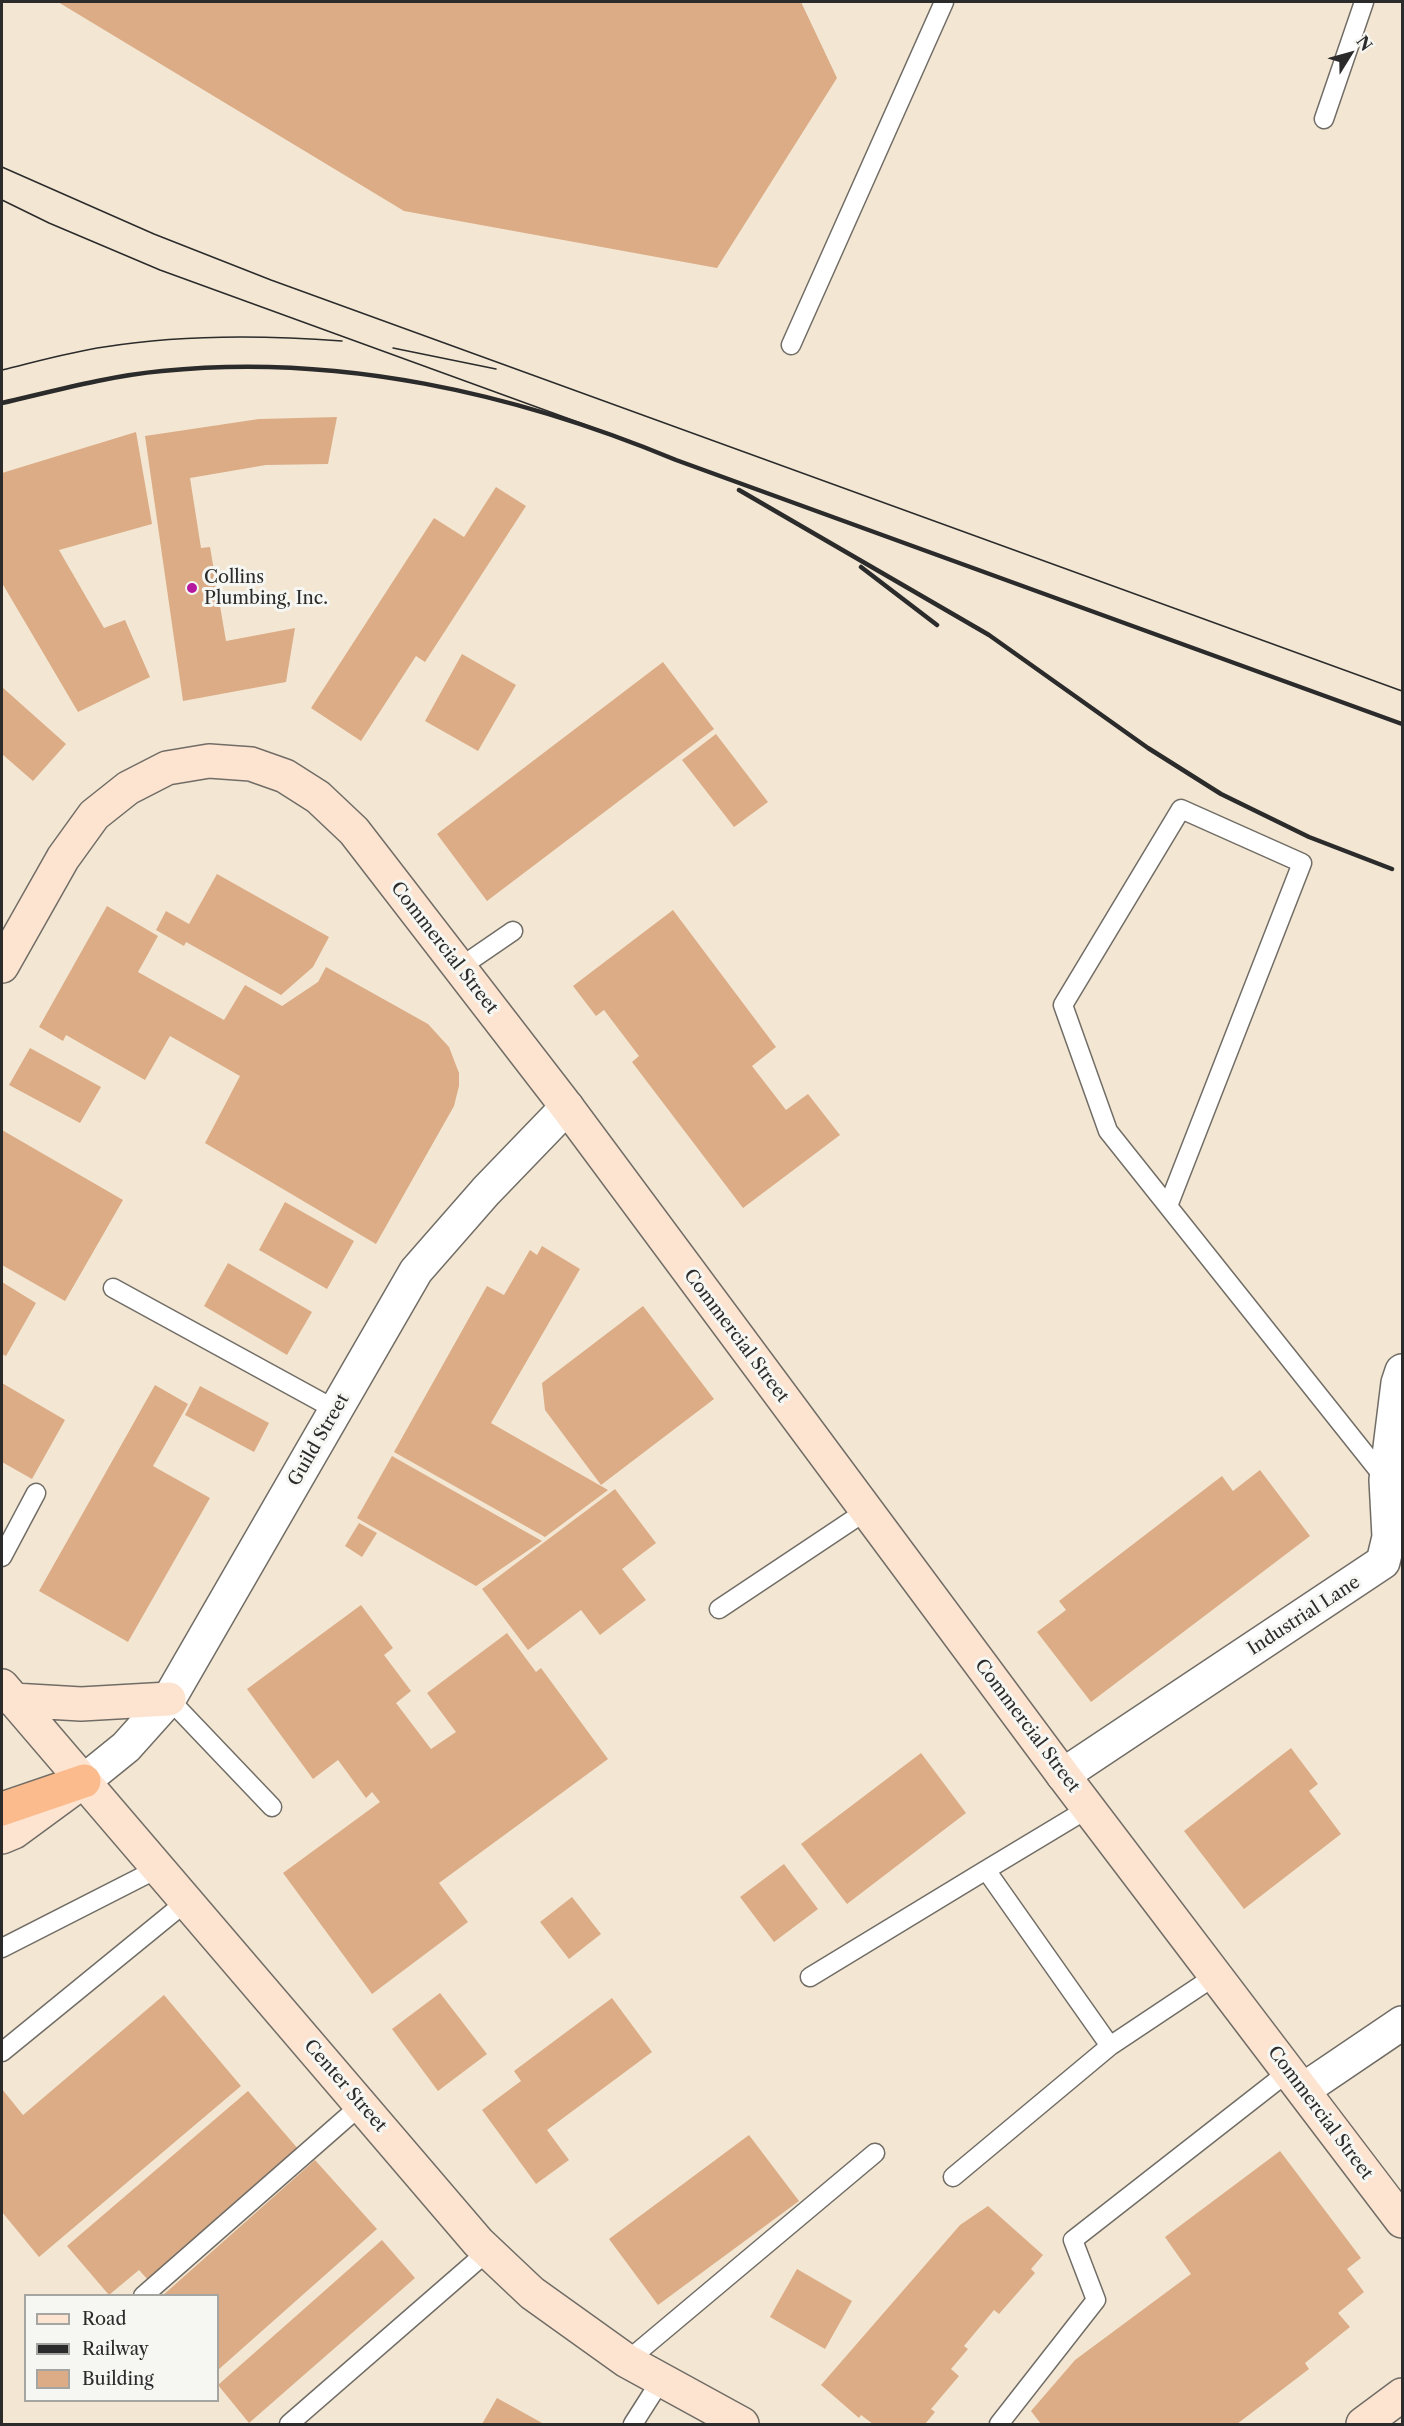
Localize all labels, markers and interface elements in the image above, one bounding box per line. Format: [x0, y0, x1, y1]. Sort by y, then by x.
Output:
north arrow [1320, 24, 1380, 84]
text: N [1352, 32, 1377, 55]
place label: Collins Plumbing, Inc. [204, 567, 328, 610]
marker: Collins Plumbing, Inc. [185, 581, 199, 595]
street label: Commercial Street [386, 878, 502, 1018]
street label: Commercial Street [679, 1265, 793, 1407]
street label: Guild Street [284, 1390, 354, 1490]
street label: Industrial Lane [1244, 1572, 1364, 1660]
street label: Commercial Street [970, 1655, 1084, 1797]
street label: Center Street [299, 2035, 391, 2137]
street label: Commercial Street [1263, 2042, 1377, 2184]
legend [24, 2294, 219, 2402]
text: Road [82, 2308, 127, 2330]
text: Railway [82, 2338, 149, 2360]
text: Building [82, 2368, 154, 2390]

